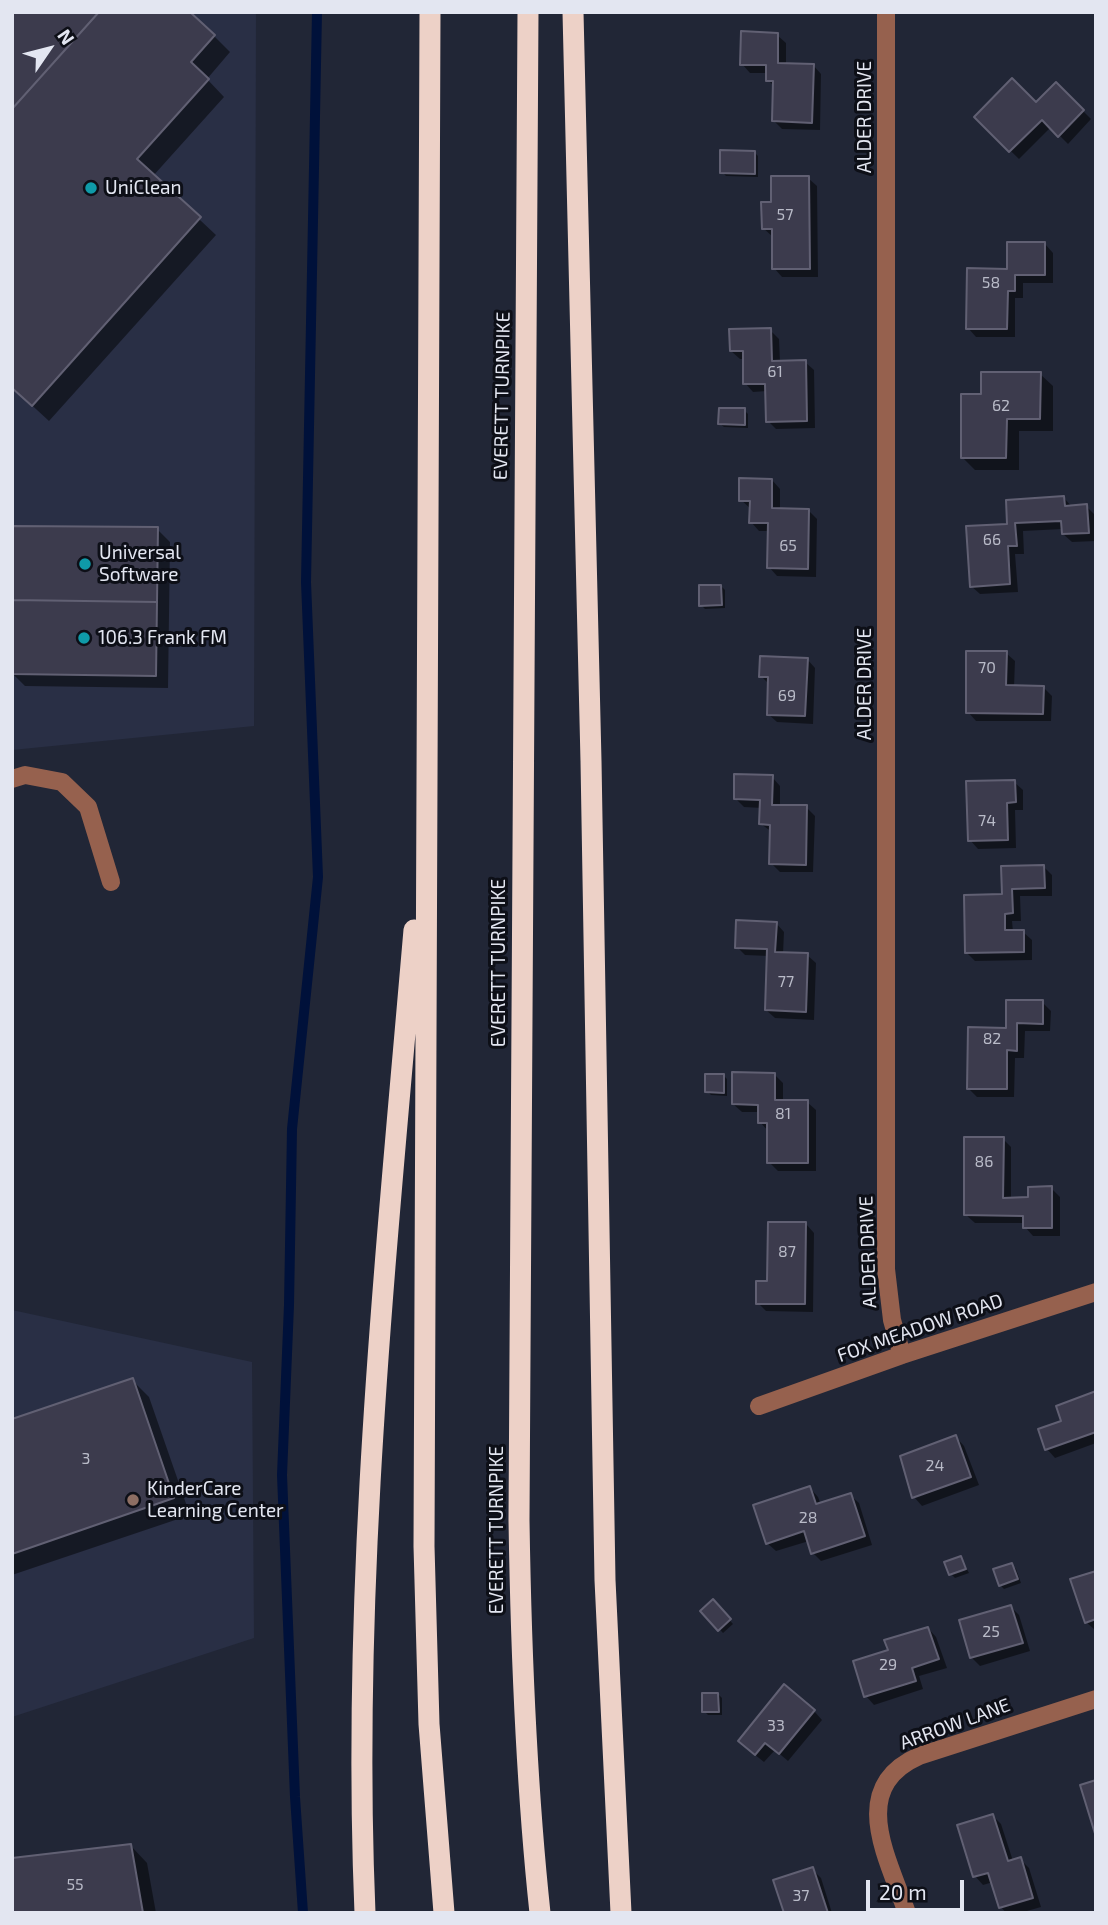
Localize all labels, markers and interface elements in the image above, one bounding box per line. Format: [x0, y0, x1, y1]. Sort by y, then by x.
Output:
north arrow [14, 14, 84, 84]
text: N [53, 24, 80, 49]
street label: ALDER DRIVE [854, 61, 876, 173]
place label: UniClean [105, 177, 182, 199]
marker: UniClean [83, 180, 99, 196]
house number: 57 [777, 205, 793, 225]
house number: 58 [982, 273, 1000, 293]
street label: EVERETT TURNPIKE [489, 312, 515, 480]
house number: 61 [767, 362, 783, 382]
house number: 62 [992, 396, 1010, 416]
house number: 66 [983, 530, 1001, 550]
house number: 65 [779, 536, 797, 556]
place label: Universal Software [99, 542, 181, 586]
marker: Universal Software [77, 556, 93, 572]
place label: 106.3 Frank FM [98, 627, 227, 649]
street label: ALDER DRIVE [854, 628, 876, 740]
marker: 106.3 Frank FM [76, 630, 92, 646]
house number: 70 [978, 658, 996, 678]
house number: 69 [778, 686, 796, 706]
house number: 74 [978, 811, 996, 831]
street label: EVERETT TURNPIKE [488, 879, 510, 1047]
house number: 77 [778, 972, 794, 992]
house number: 82 [983, 1029, 1001, 1049]
house number: 81 [775, 1104, 791, 1124]
house number: 86 [975, 1152, 993, 1172]
street label: ALDER DRIVE [855, 1195, 881, 1309]
house number: 87 [778, 1242, 796, 1262]
street label: FOX MEADOW ROAD [834, 1289, 1006, 1367]
street label: EVERETT TURNPIKE [486, 1446, 508, 1614]
house number: 3 [82, 1449, 90, 1469]
house number: 24 [926, 1456, 944, 1476]
place label: KinderCare Learning Center [147, 1478, 284, 1522]
marker: KinderCare Learning Center [125, 1492, 141, 1508]
house number: 28 [799, 1508, 817, 1528]
house number: 25 [982, 1622, 1000, 1642]
house number: 29 [879, 1655, 897, 1675]
street label: ARROW LANE [897, 1693, 1013, 1755]
house number: 33 [767, 1716, 785, 1736]
scale bar [870, 1866, 968, 1910]
house number: 55 [66, 1875, 84, 1895]
text: 20 m [879, 1879, 927, 1904]
house number: 37 [792, 1886, 810, 1906]

